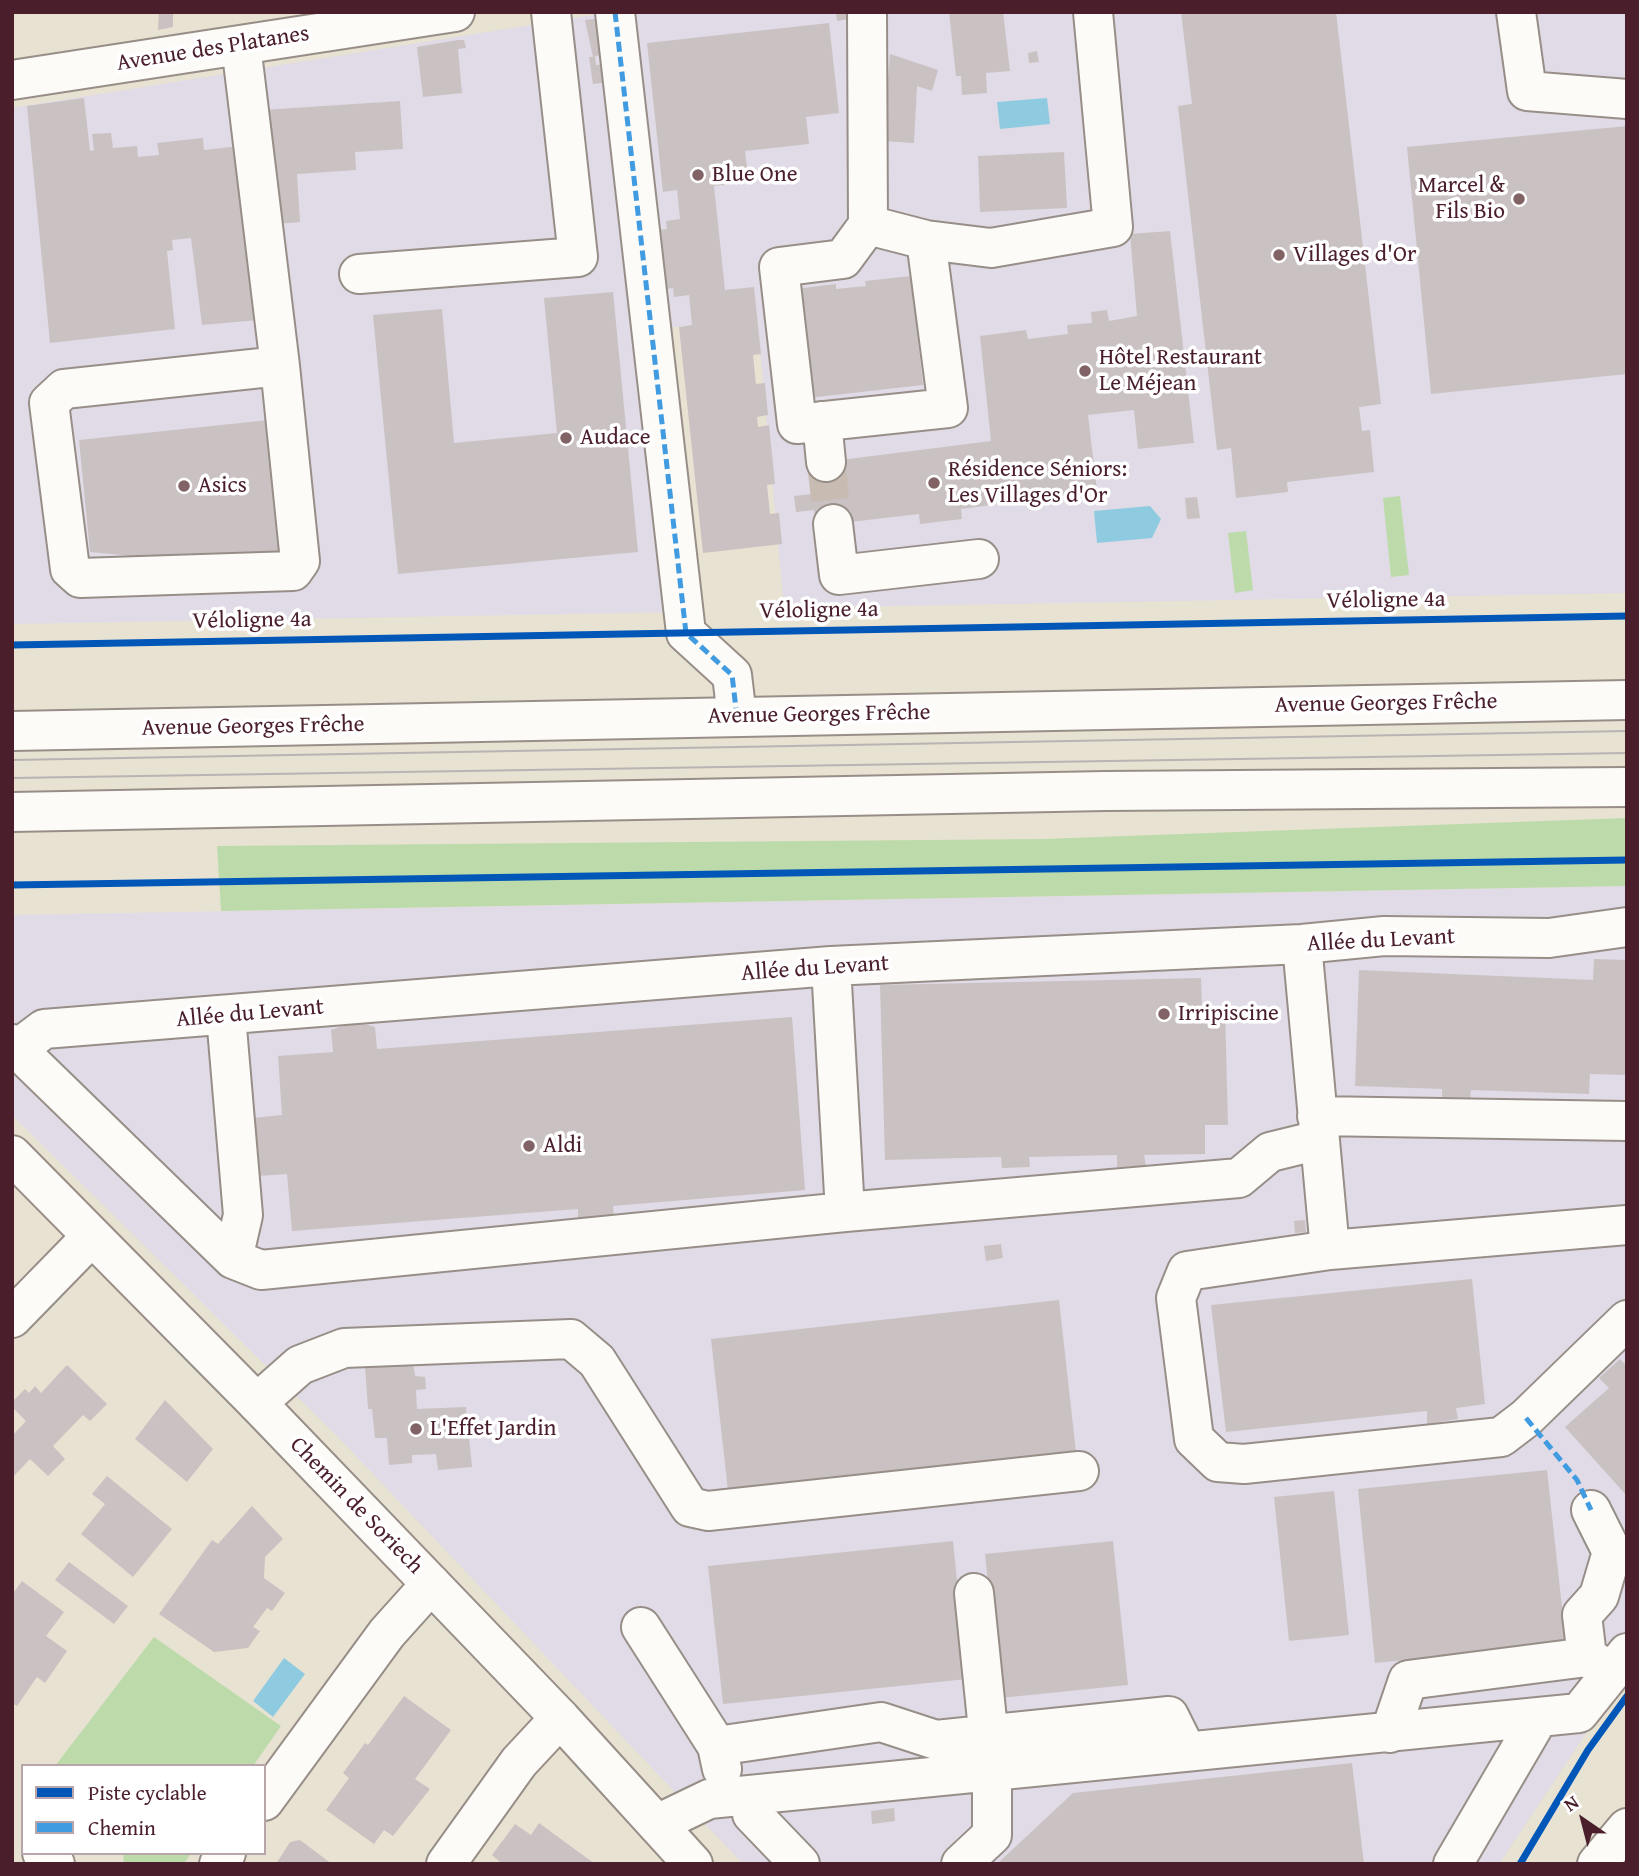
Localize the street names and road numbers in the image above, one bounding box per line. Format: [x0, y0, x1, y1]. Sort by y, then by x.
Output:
street label: Avenue des Platanes [115, 20, 311, 78]
street label: Véloligne 4a [1326, 586, 1446, 616]
street label: Véloligne 4a [759, 596, 879, 626]
street label: Véloligne 4a [192, 606, 312, 636]
street label: Avenue Georges Frêche [1274, 688, 1498, 720]
street label: Avenue Georges Frêche [707, 699, 931, 731]
street label: Avenue Georges Frêche [141, 711, 365, 743]
street label: Allée du Levant [1306, 923, 1456, 959]
street label: Allée du Levant [740, 950, 890, 988]
street label: Allée du Levant [175, 994, 325, 1034]
street label: Chemin de Soriech [284, 1432, 428, 1580]

